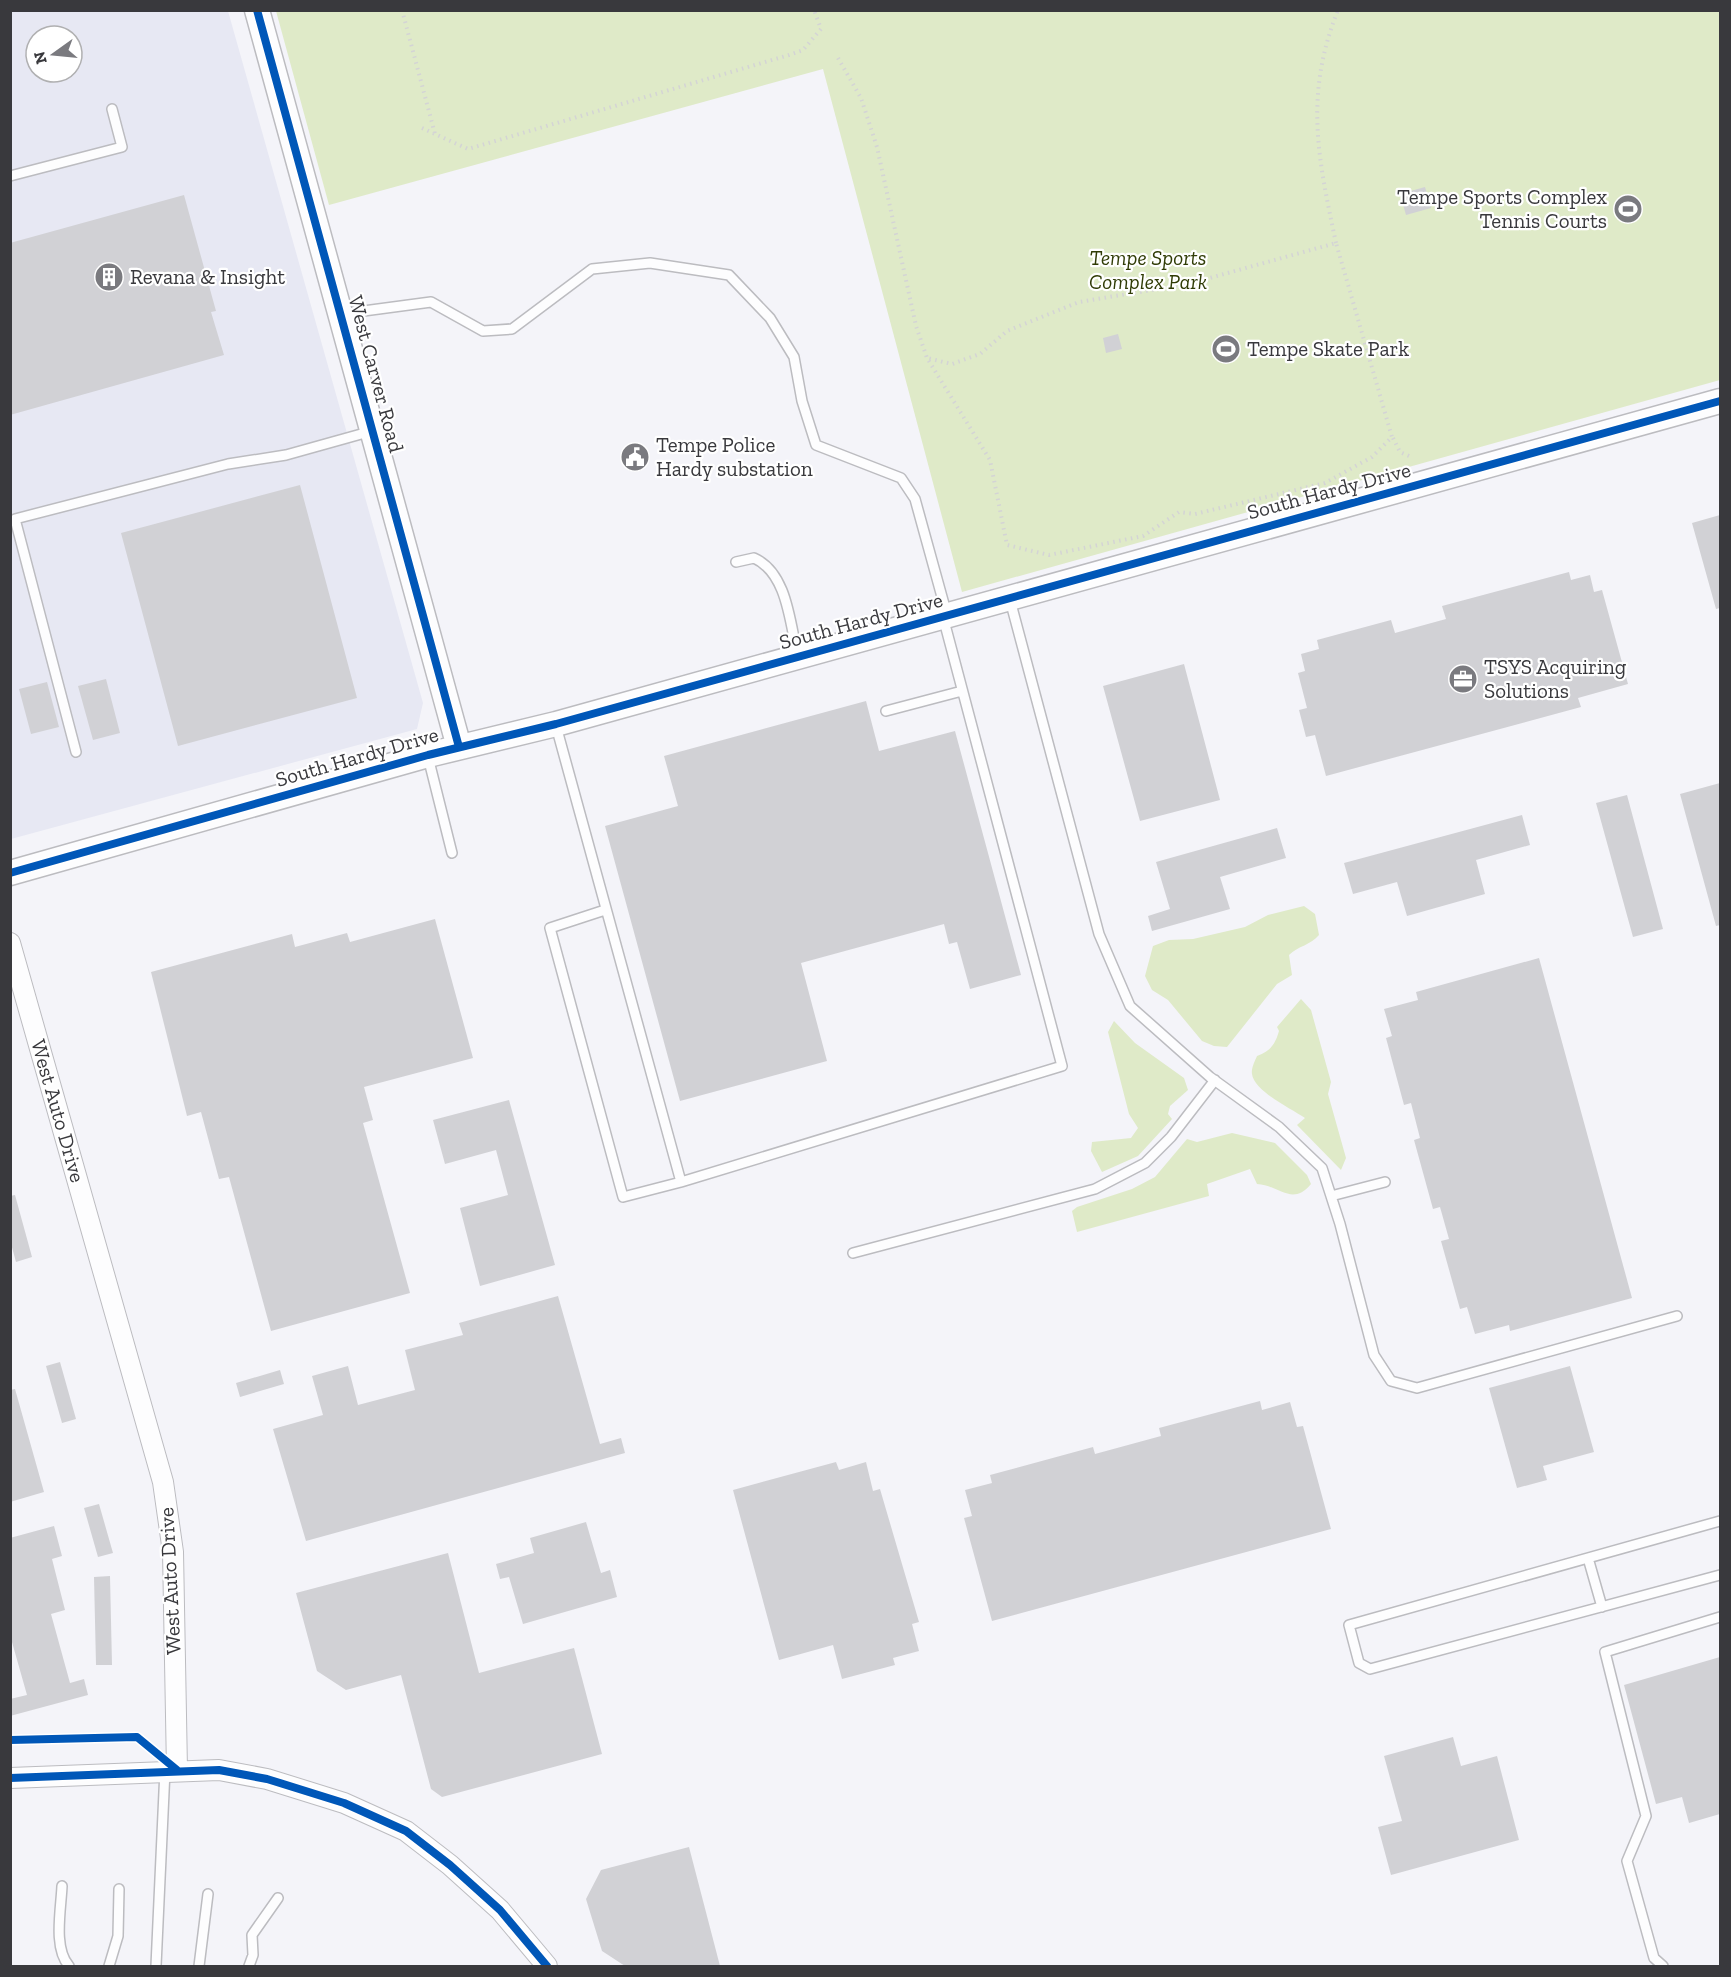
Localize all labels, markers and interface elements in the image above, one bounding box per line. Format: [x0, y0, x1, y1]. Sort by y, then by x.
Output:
north arrow [24, 24, 84, 84]
text: N [29, 49, 51, 66]
place label: Tempe Sports Complex Tennis Courts [1397, 184, 1607, 233]
sports icon: Tempe Sports Complex Tennis Courts [1612, 193, 1644, 225]
park label: Tempe Sports Complex Park [1089, 245, 1207, 294]
building icon: Revana & Insight [93, 261, 125, 293]
place label: Revana & Insight [130, 264, 285, 289]
street label: West Carver Road [344, 293, 410, 456]
sports icon: Tempe Skate Park [1210, 333, 1242, 365]
place label: Tempe Skate Park [1247, 336, 1409, 361]
place label: Tempe Police Hardy substation [656, 432, 813, 481]
public building icon: Tempe Police Hardy substation [619, 441, 651, 473]
street label: South Hardy Drive [1244, 457, 1413, 524]
street label: South Hardy Drive [776, 587, 945, 654]
place label: TSYS Acquiring Solutions [1484, 654, 1627, 703]
office icon: TSYS Acquiring Solutions [1447, 663, 1479, 695]
street label: South Hardy Drive [273, 721, 441, 792]
street label: West Auto Drive [26, 1037, 91, 1185]
street label: West Auto Drive [153, 1507, 186, 1655]

